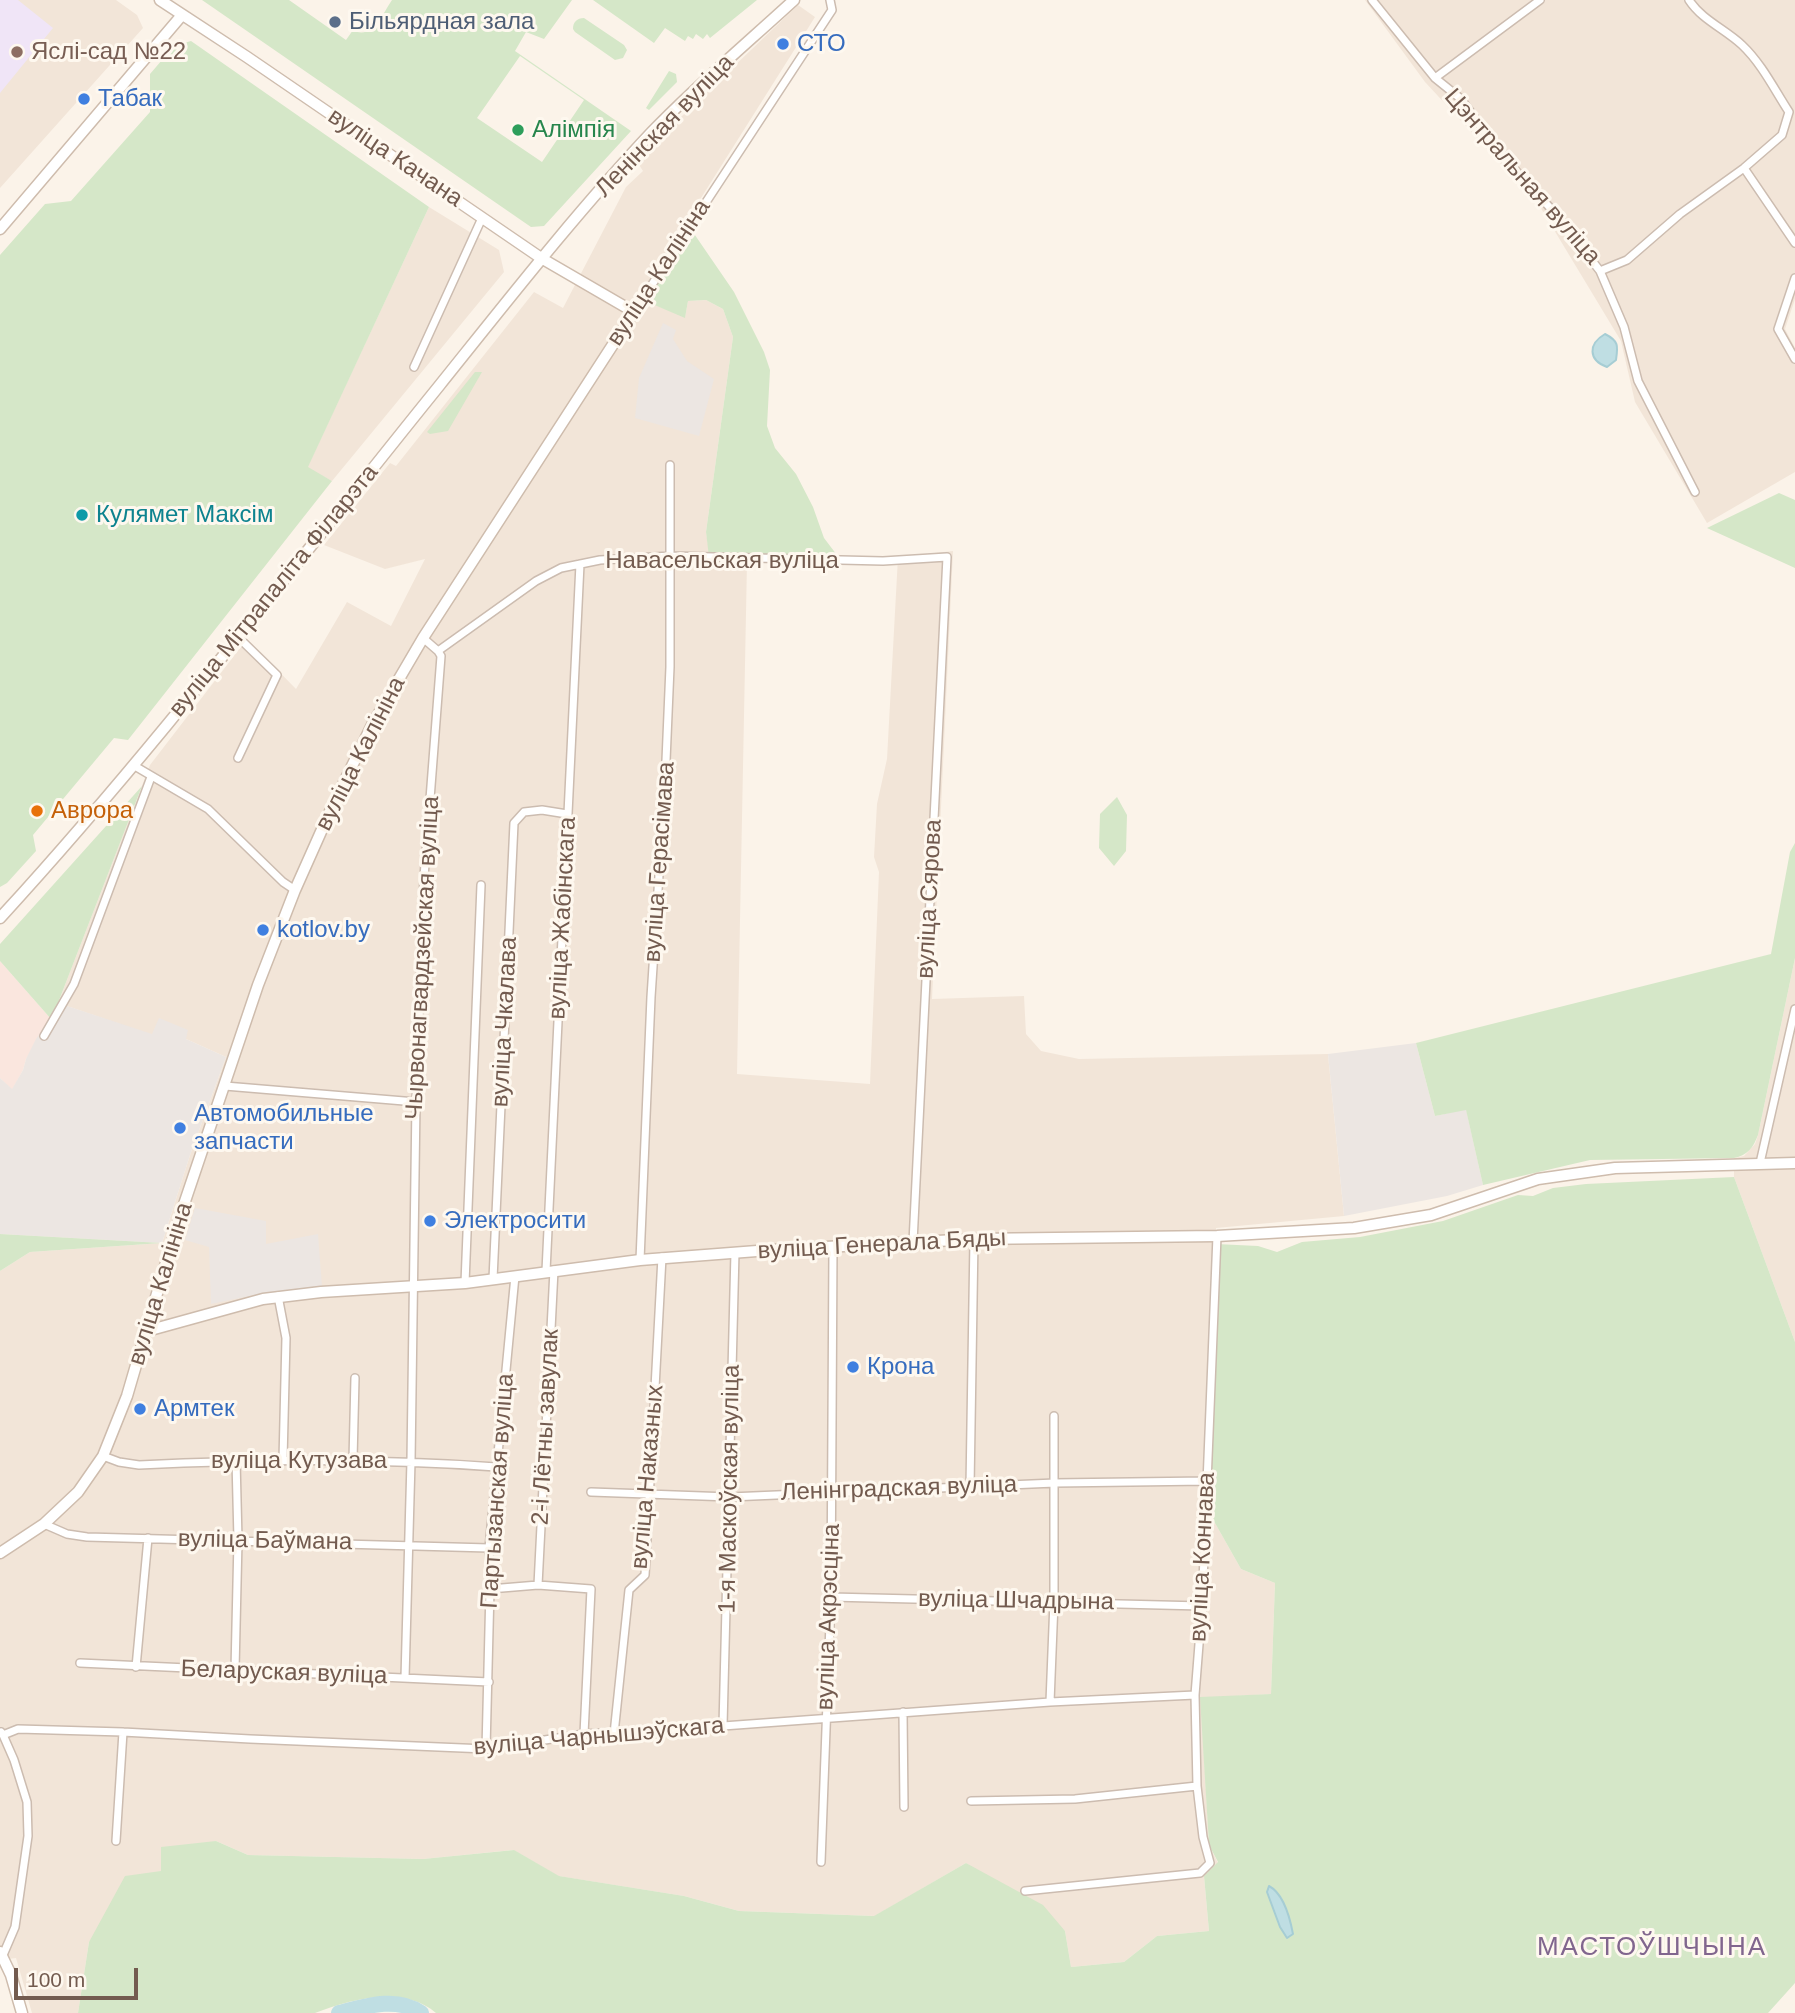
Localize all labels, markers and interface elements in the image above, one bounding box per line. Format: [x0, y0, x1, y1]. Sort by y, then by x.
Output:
place label: Більярдная зала [349, 8, 534, 36]
marker: Більярдная зала [327, 14, 343, 30]
place label: СТО [797, 30, 846, 58]
marker: СТО [775, 36, 791, 52]
place label: Яслі-сад №22 [31, 38, 186, 66]
marker: Яслі-сад №22 [9, 44, 25, 60]
street label: Ленінская вуліца [590, 49, 740, 203]
street label: Цэнтральная вуліца [1438, 83, 1606, 271]
place label: Табак [98, 85, 162, 113]
marker: Табак [76, 91, 92, 107]
street label: вуліца Качана [322, 102, 468, 214]
place label: Алімпія [532, 116, 615, 144]
marker: Алімпія [510, 122, 526, 138]
street label: вуліца Калініна [601, 194, 717, 352]
street label: вуліца Мітрапаліта Філарэта [163, 459, 385, 723]
place label: Кулямет Максім [96, 501, 273, 529]
marker: Кулямет Максім [74, 507, 90, 523]
street label: Навасельская вуліца [605, 547, 839, 575]
street label: вуліца Калініна [310, 672, 412, 836]
street label: вуліца Герасімава [639, 761, 681, 963]
street label: Чырвонагвардзейская вуліца [400, 795, 446, 1121]
place label: Аврора [51, 797, 133, 825]
marker: Аврора [29, 803, 45, 819]
street label: вуліца Жабінскага [543, 816, 583, 1020]
street label: вуліца Сярова [911, 819, 949, 979]
place label: kotlov.by [277, 916, 370, 944]
marker: kotlov.by [255, 922, 271, 938]
street label: вуліца Чкалава [486, 936, 524, 1108]
place label: Автомобильные запчасти [194, 1100, 374, 1156]
marker: Автомобильные запчасти [172, 1120, 188, 1136]
street label: вуліца Калініна [123, 1199, 199, 1369]
place label: Электросити [444, 1207, 586, 1235]
marker: Электросити [422, 1213, 438, 1229]
street label: вуліца Генерала Бяды [757, 1224, 1007, 1266]
street label: 2-і Лётны завулак [526, 1328, 566, 1526]
place label: Крона [867, 1353, 934, 1381]
marker: Крона [845, 1359, 861, 1375]
street label: 1-я Маскоўская вуліца [713, 1364, 747, 1614]
street label: Партызанская вуліца [475, 1373, 521, 1609]
street label: вуліца Наказных [626, 1384, 670, 1570]
place label: Армтек [154, 1395, 234, 1423]
marker: Армтек [132, 1401, 148, 1417]
street label: вуліца Кутузава [211, 1447, 387, 1475]
street label: Ленінградская вуліца [780, 1470, 1018, 1508]
street label: вуліца Коннава [1184, 1471, 1222, 1643]
street label: вуліца Акрэсціна [811, 1523, 847, 1711]
street label: вуліца Баўмана [178, 1525, 352, 1557]
street label: вуліца Шчадрына [918, 1585, 1114, 1617]
street label: Беларуская вуліца [180, 1655, 388, 1691]
street label: вуліца Чарнышэўскага [473, 1712, 725, 1762]
district label: МАСТОЎШЧЫНА [1538, 1932, 1766, 1964]
scale bar [18, 1954, 142, 1998]
text: 100 m [27, 1968, 85, 1991]

